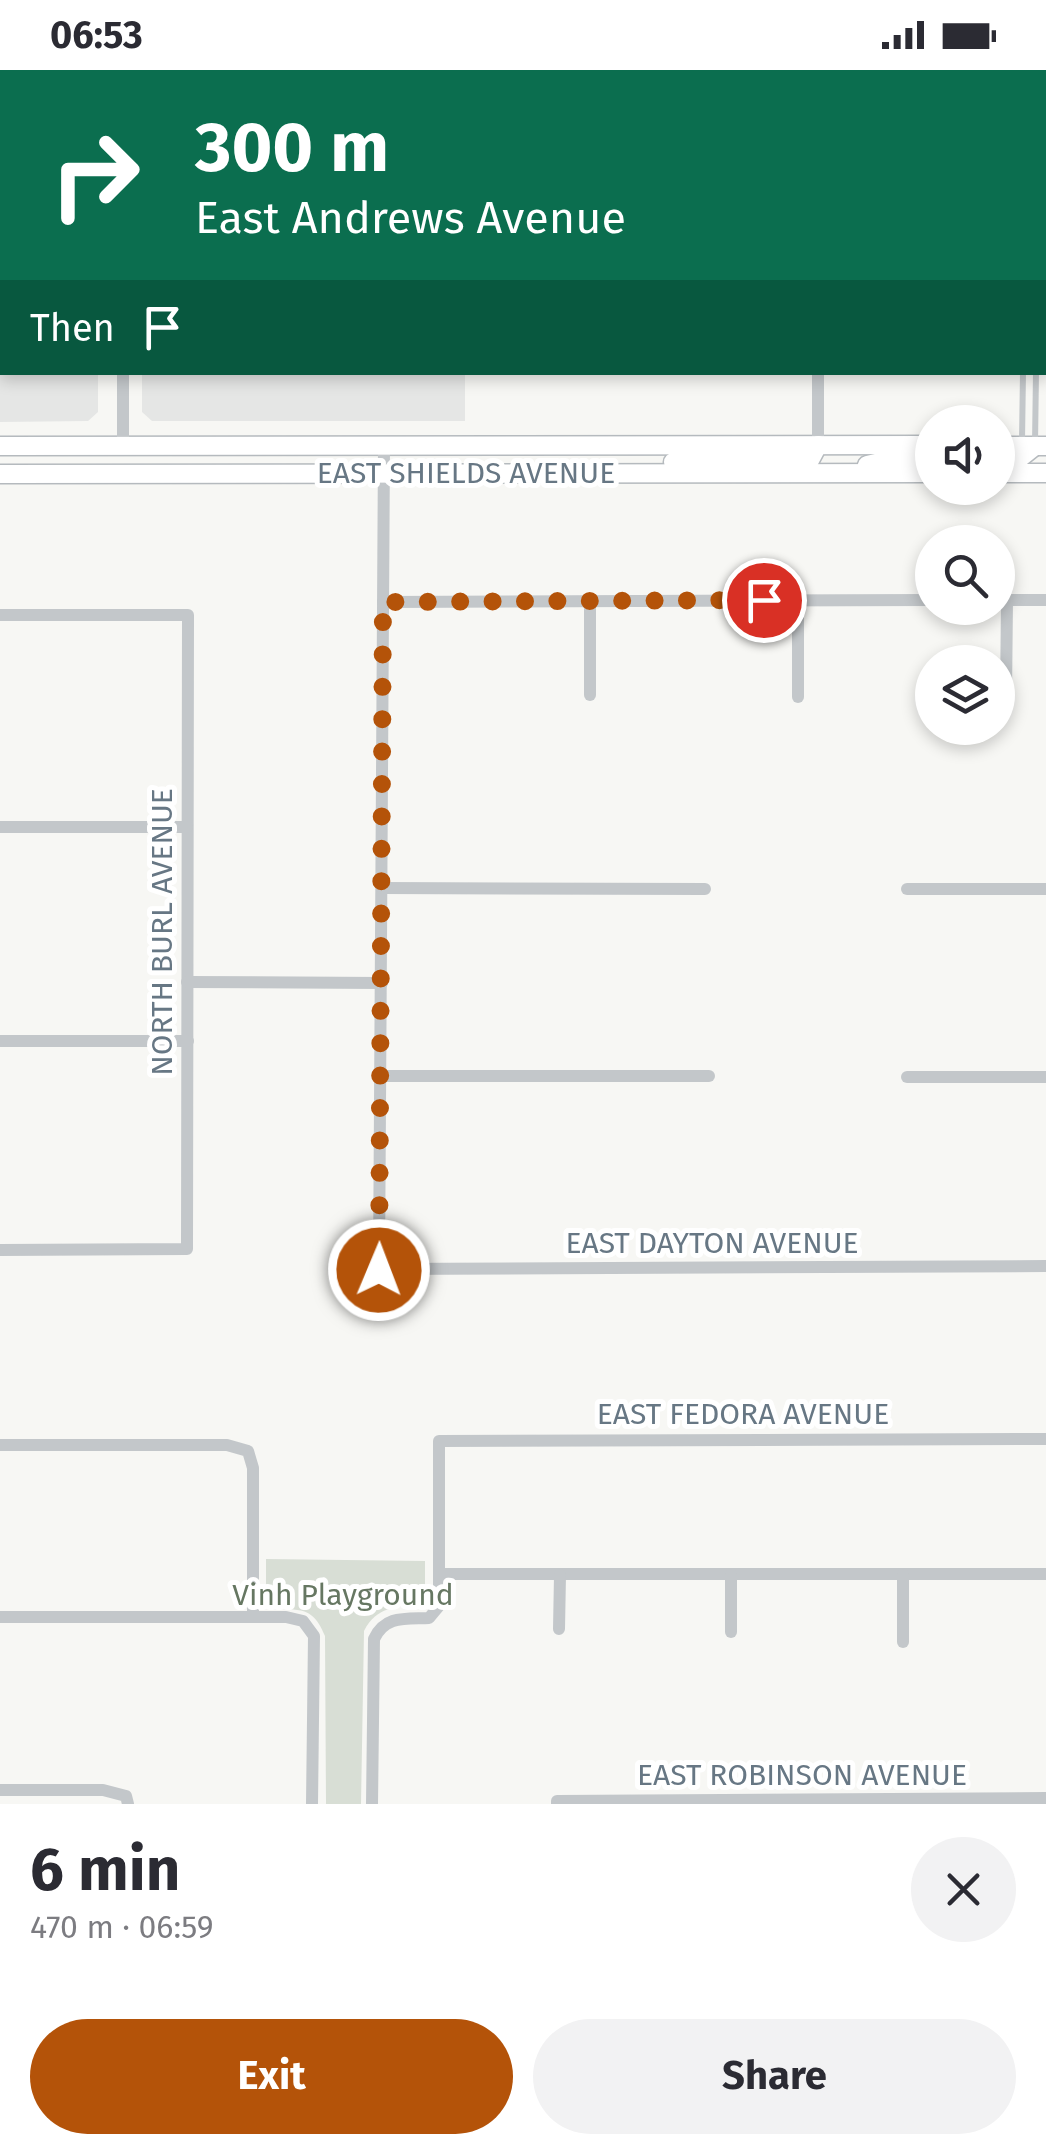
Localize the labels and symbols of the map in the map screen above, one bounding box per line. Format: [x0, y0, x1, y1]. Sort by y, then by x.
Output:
street label: EAST SHIELDS AVENUE [317, 455, 615, 491]
pin [722, 558, 807, 643]
street label: NORTH BURL AVENUE [144, 788, 180, 1076]
position arrow [327, 1218, 431, 1322]
street label: EAST DAYTON AVENUE [565, 1225, 859, 1261]
street label: EAST FEDORA AVENUE [597, 1396, 889, 1432]
park label: Vinh Playground [232, 1577, 454, 1613]
street label: EAST ROBINSON AVENUE [637, 1757, 967, 1793]

